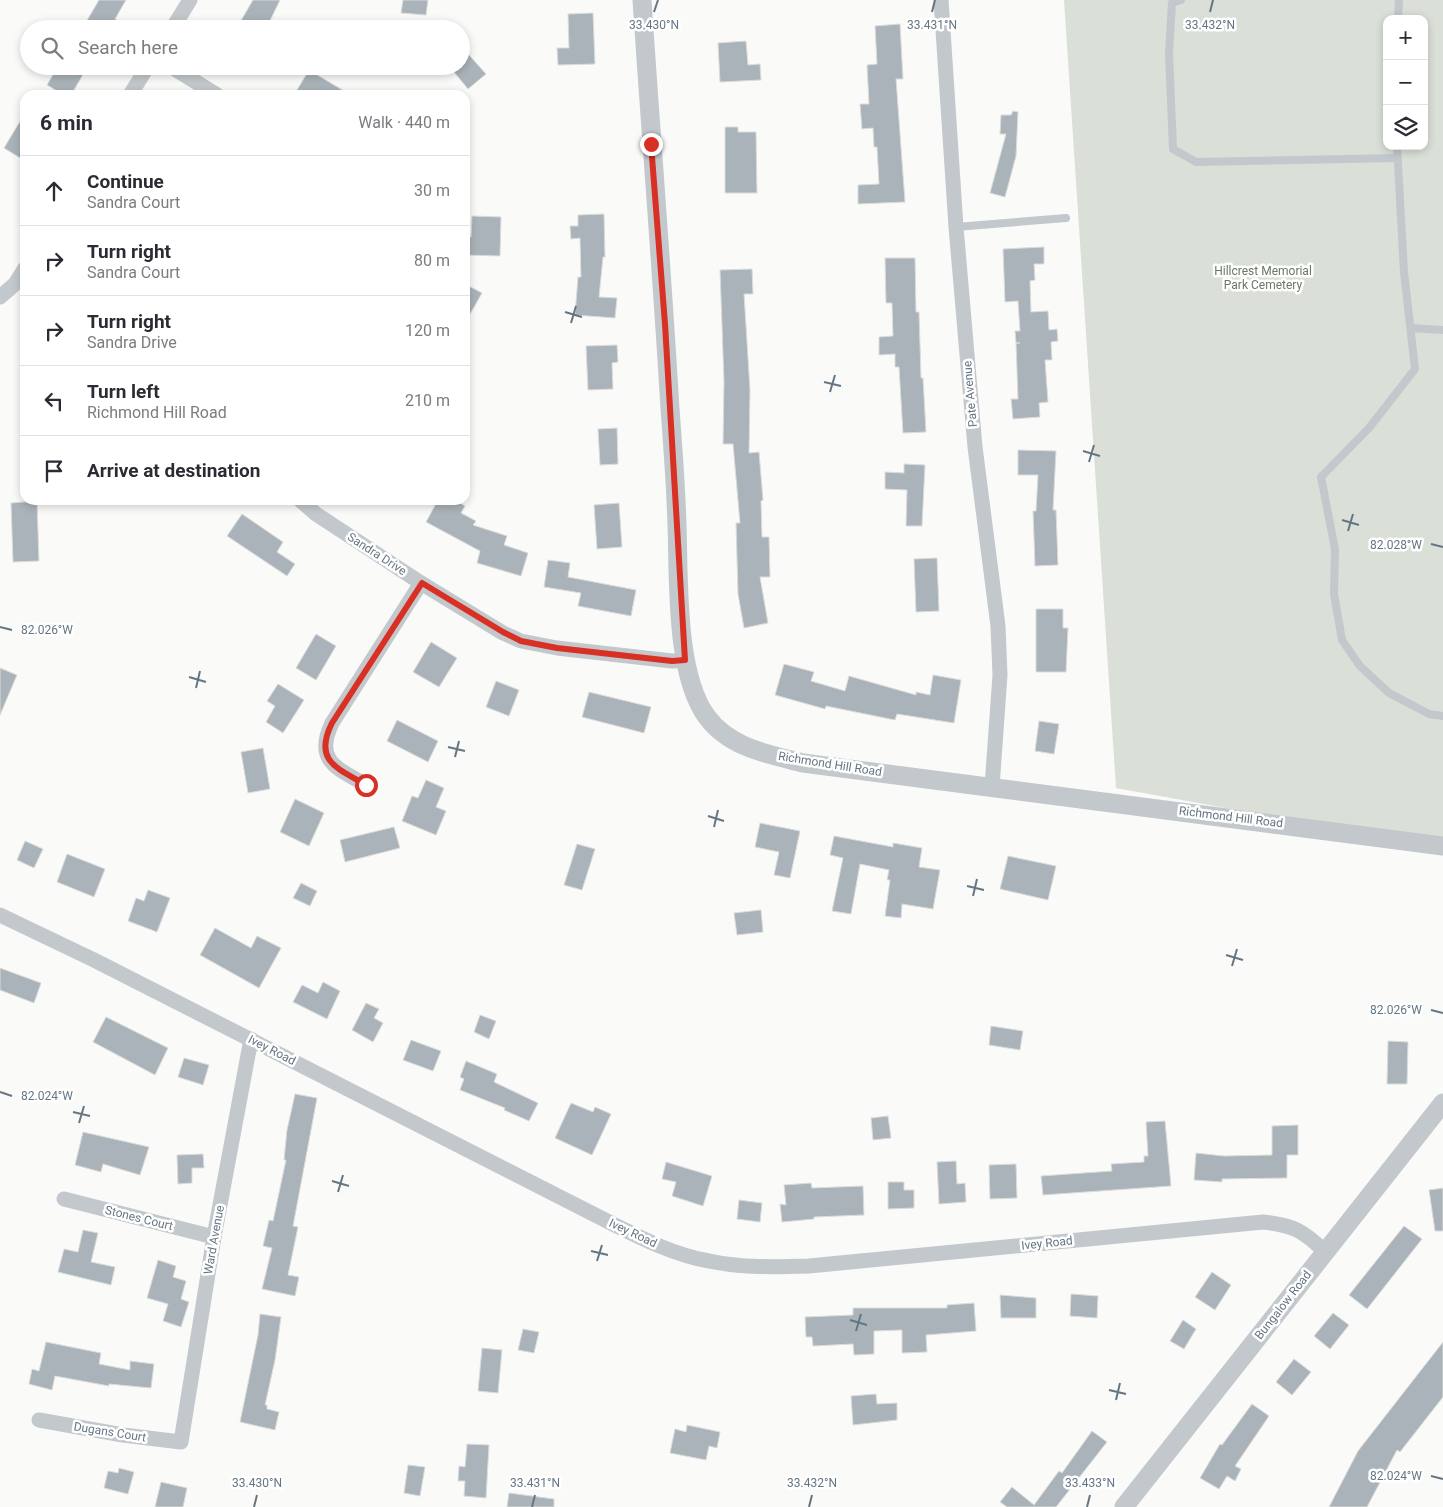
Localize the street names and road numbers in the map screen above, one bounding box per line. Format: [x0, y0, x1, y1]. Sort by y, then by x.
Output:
street label: Pate Avenue [960, 360, 980, 428]
street label: Sandra Drive [345, 530, 409, 578]
street label: Richmond Hill Road [777, 749, 883, 779]
street label: Richmond Hill Road [1178, 804, 1284, 830]
street label: Ivey Road [246, 1032, 298, 1068]
street label: Stones Court [104, 1203, 174, 1233]
street label: Ward Avenue [201, 1204, 227, 1276]
street label: Ivey Road [607, 1216, 659, 1250]
street label: Ivey Road [1021, 1233, 1073, 1253]
street label: Bungalow Road [1252, 1268, 1314, 1342]
street label: Dugans Court [73, 1419, 147, 1445]

